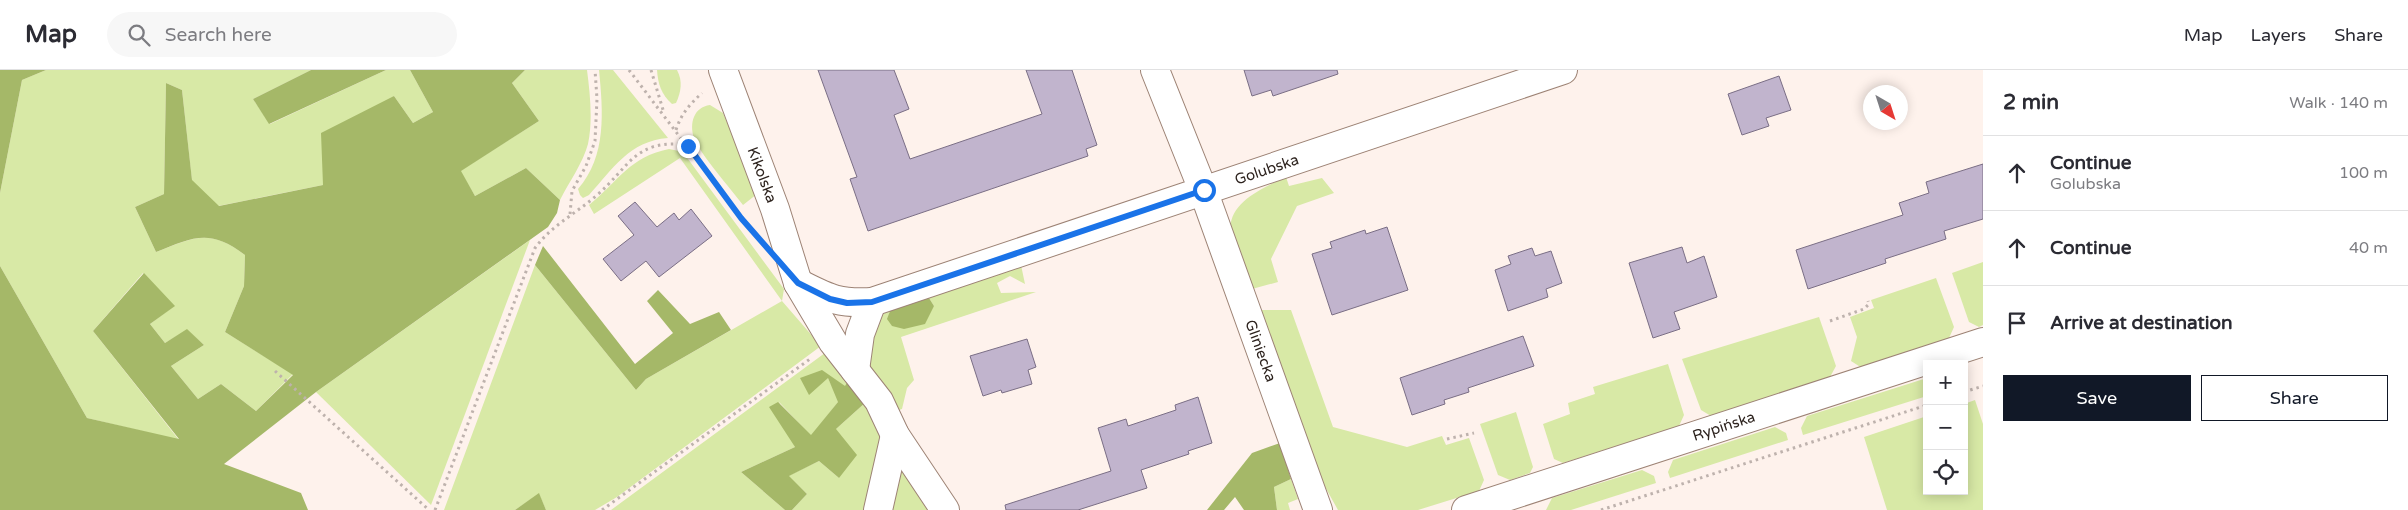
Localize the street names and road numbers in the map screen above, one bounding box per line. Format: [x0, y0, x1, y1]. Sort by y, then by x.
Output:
street label: Kikolska [744, 144, 781, 205]
street label: Golubska [1232, 150, 1301, 189]
street label: Gliniecka [1241, 317, 1280, 384]
street label: Rypińska [1690, 408, 1757, 445]

